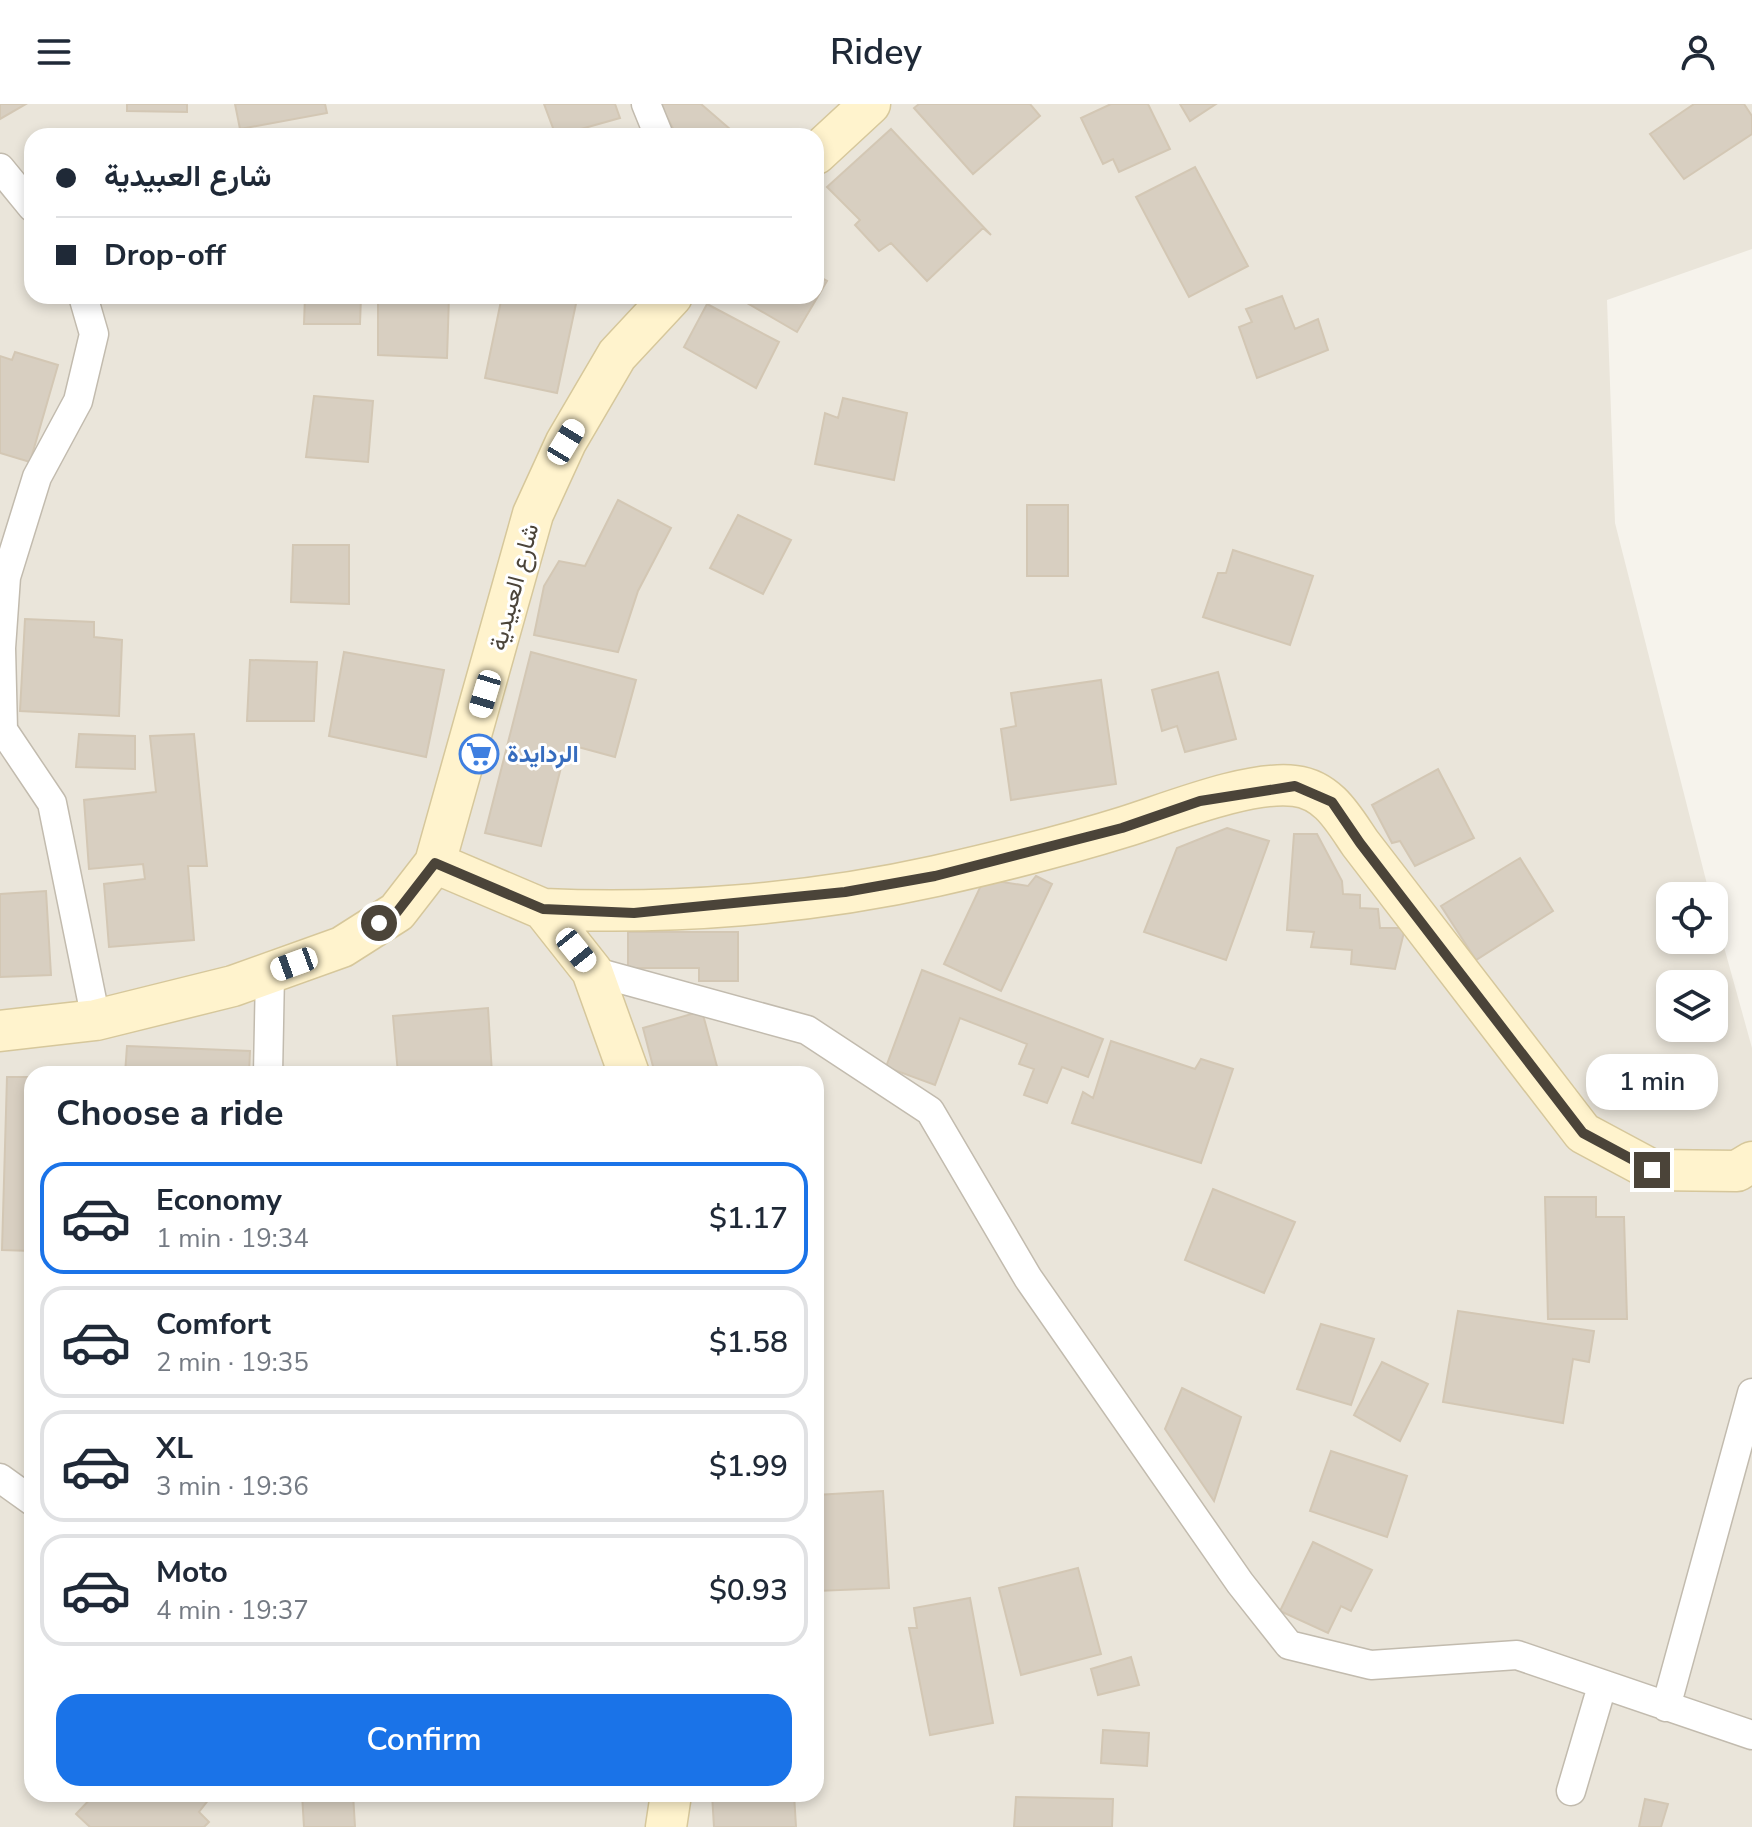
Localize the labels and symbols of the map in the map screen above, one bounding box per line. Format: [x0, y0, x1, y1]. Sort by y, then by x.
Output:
car [543, 415, 589, 469]
street label: شارع العبيدية [482, 520, 546, 654]
car [467, 668, 503, 720]
supermarket icon: الردايدة [458, 733, 500, 775]
place label: الردايدة [507, 738, 579, 770]
route start [361, 905, 397, 941]
car [552, 924, 600, 976]
car [267, 945, 321, 983]
callout: 1 min [1586, 1054, 1718, 1110]
route end [1634, 1152, 1670, 1188]

